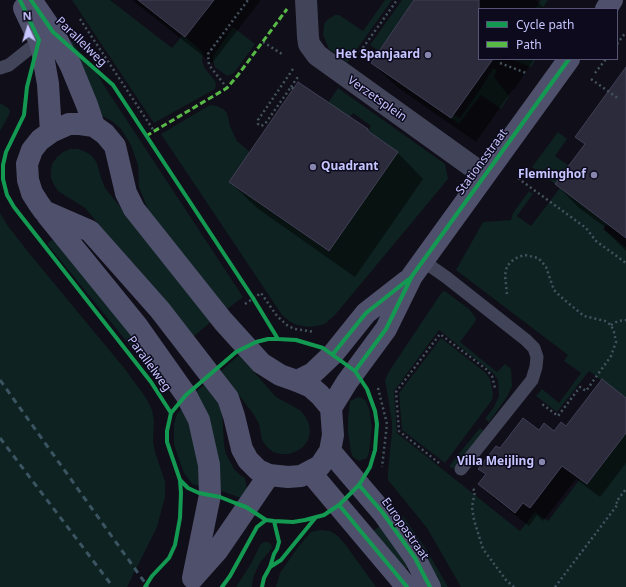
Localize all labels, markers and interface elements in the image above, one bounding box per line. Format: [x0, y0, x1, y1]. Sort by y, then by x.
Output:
north arrow [8, 8, 48, 48]
text: N [22, 8, 32, 23]
legend [478, 8, 618, 60]
street label: Parallelweg [53, 14, 109, 70]
text: Cycle path [516, 16, 574, 33]
text: Path [516, 36, 542, 53]
place label: Het Spanjaard [335, 48, 420, 62]
marker: Het Spanjaard [423, 50, 433, 60]
street label: Verzetsplein [345, 73, 409, 125]
street label: Stationsstraat [453, 126, 511, 198]
place label: Quadrant [321, 160, 378, 174]
marker: Quadrant [308, 162, 318, 172]
place label: Fleminghof [518, 168, 586, 182]
marker: Fleminghof [589, 170, 599, 180]
street label: Parallelweg [124, 333, 174, 395]
place label: Villa Meijling [457, 455, 534, 469]
marker: Villa Meijling [537, 457, 547, 467]
street label: Europastraat [378, 495, 432, 563]

